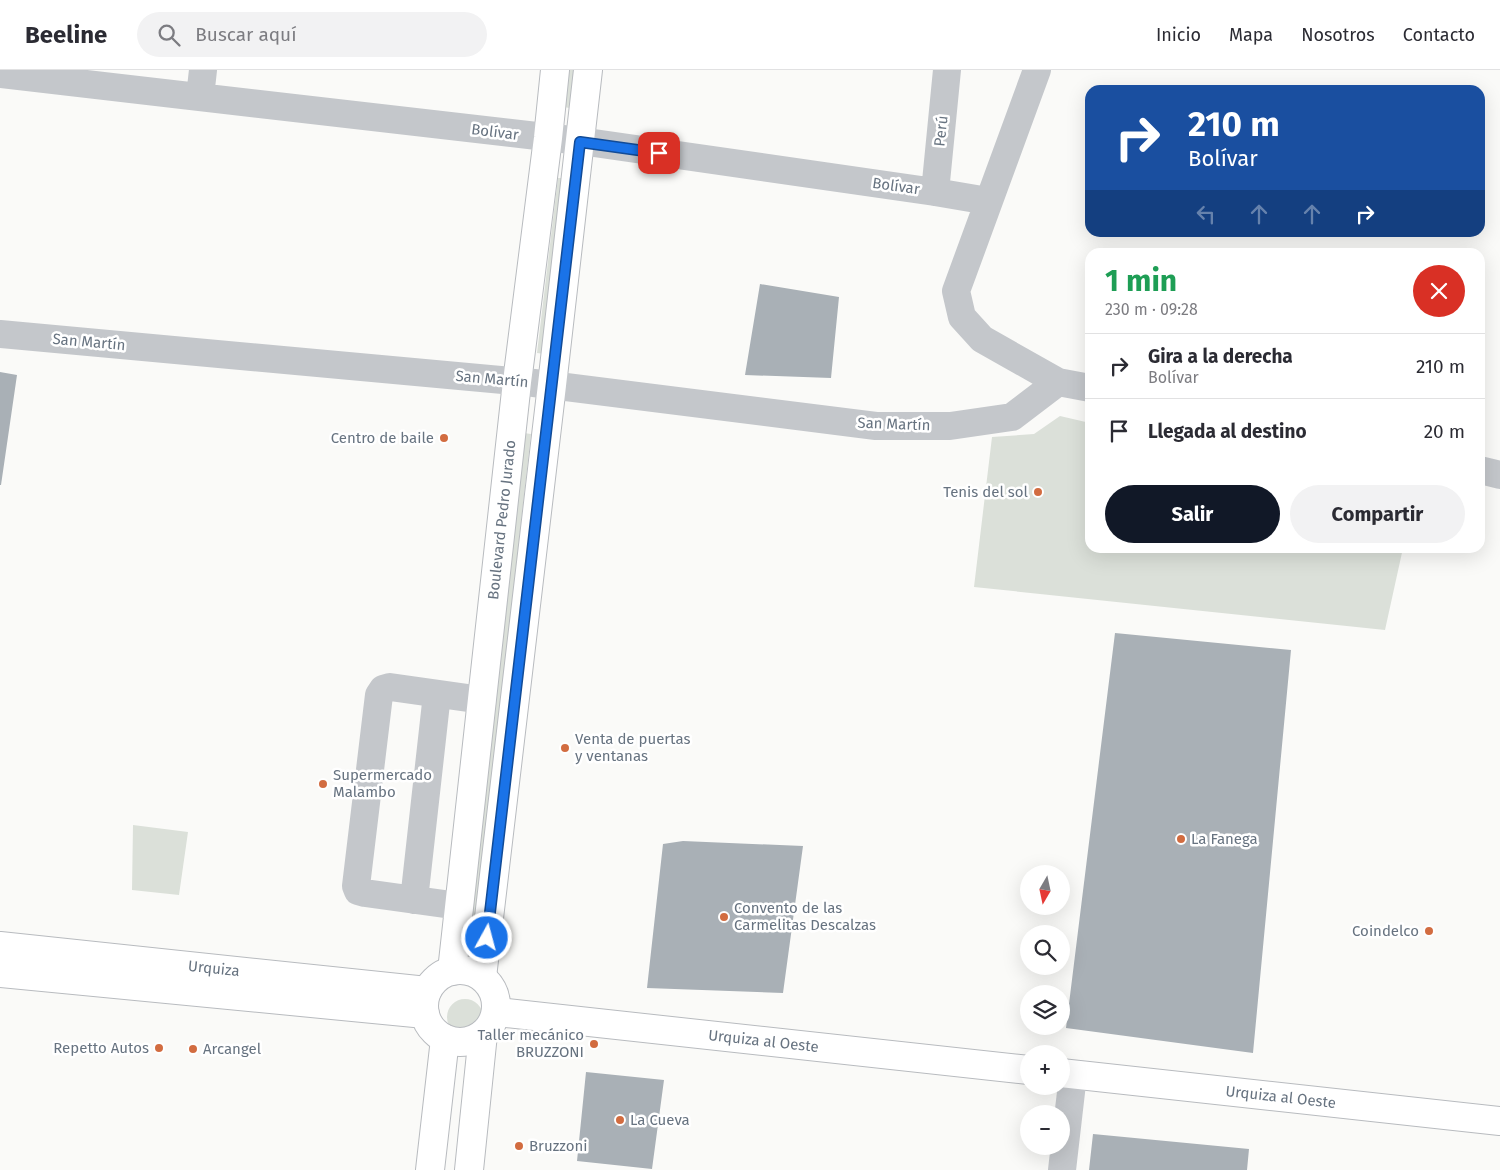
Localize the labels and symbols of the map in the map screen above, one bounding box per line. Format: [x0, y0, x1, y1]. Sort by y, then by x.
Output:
street label: Perú [930, 115, 952, 147]
street label: Bolívar [470, 120, 520, 144]
pin [638, 132, 680, 174]
street label: Bolívar [871, 174, 921, 198]
street label: San Martín [52, 330, 126, 354]
street label: San Martín [455, 367, 529, 391]
street label: San Martín [857, 414, 931, 434]
place label: Centro de baile [331, 429, 434, 447]
marker: Centro de baile [438, 432, 450, 444]
street label: Boulevard Pedro Jurado [484, 439, 520, 601]
place label: Tenis del sol [943, 483, 1029, 501]
marker: Tenis del sol [1032, 486, 1044, 498]
place label: Venta de puertas y ventanas [575, 730, 690, 765]
marker: Venta de puertas y ventanas [559, 742, 571, 754]
place label: Supermercado Malambo [333, 766, 432, 801]
marker: Supermercado Malambo [317, 778, 329, 790]
place label: La Fanega [1191, 830, 1258, 848]
marker: La Fanega [1175, 833, 1187, 845]
north arrow [1020, 865, 1070, 915]
place label: Convento de las Carmelitas Descalzas [734, 899, 876, 934]
position arrow [460, 911, 512, 963]
marker: Convento de las Carmelitas Descalzas [718, 911, 730, 923]
place label: Coindelco [1352, 922, 1419, 940]
marker: Coindelco [1423, 925, 1435, 937]
street label: Urquiza [187, 957, 240, 980]
place label: Taller mecánico BRUZZONI [477, 1026, 584, 1061]
street label: Urquiza al Oeste [707, 1026, 820, 1056]
marker: Taller mecánico BRUZZONI [588, 1038, 600, 1050]
place label: Repetto Autos [53, 1039, 149, 1057]
place label: Arcangel [203, 1040, 262, 1058]
marker: Repetto Autos [153, 1042, 165, 1054]
marker: Arcangel [187, 1043, 199, 1055]
street label: Urquiza al Oeste [1224, 1082, 1337, 1112]
place label: La Cueva [630, 1111, 690, 1129]
marker: La Cueva [614, 1114, 626, 1126]
place label: Bruzzoni [529, 1137, 587, 1155]
marker: Bruzzoni [513, 1140, 525, 1152]

